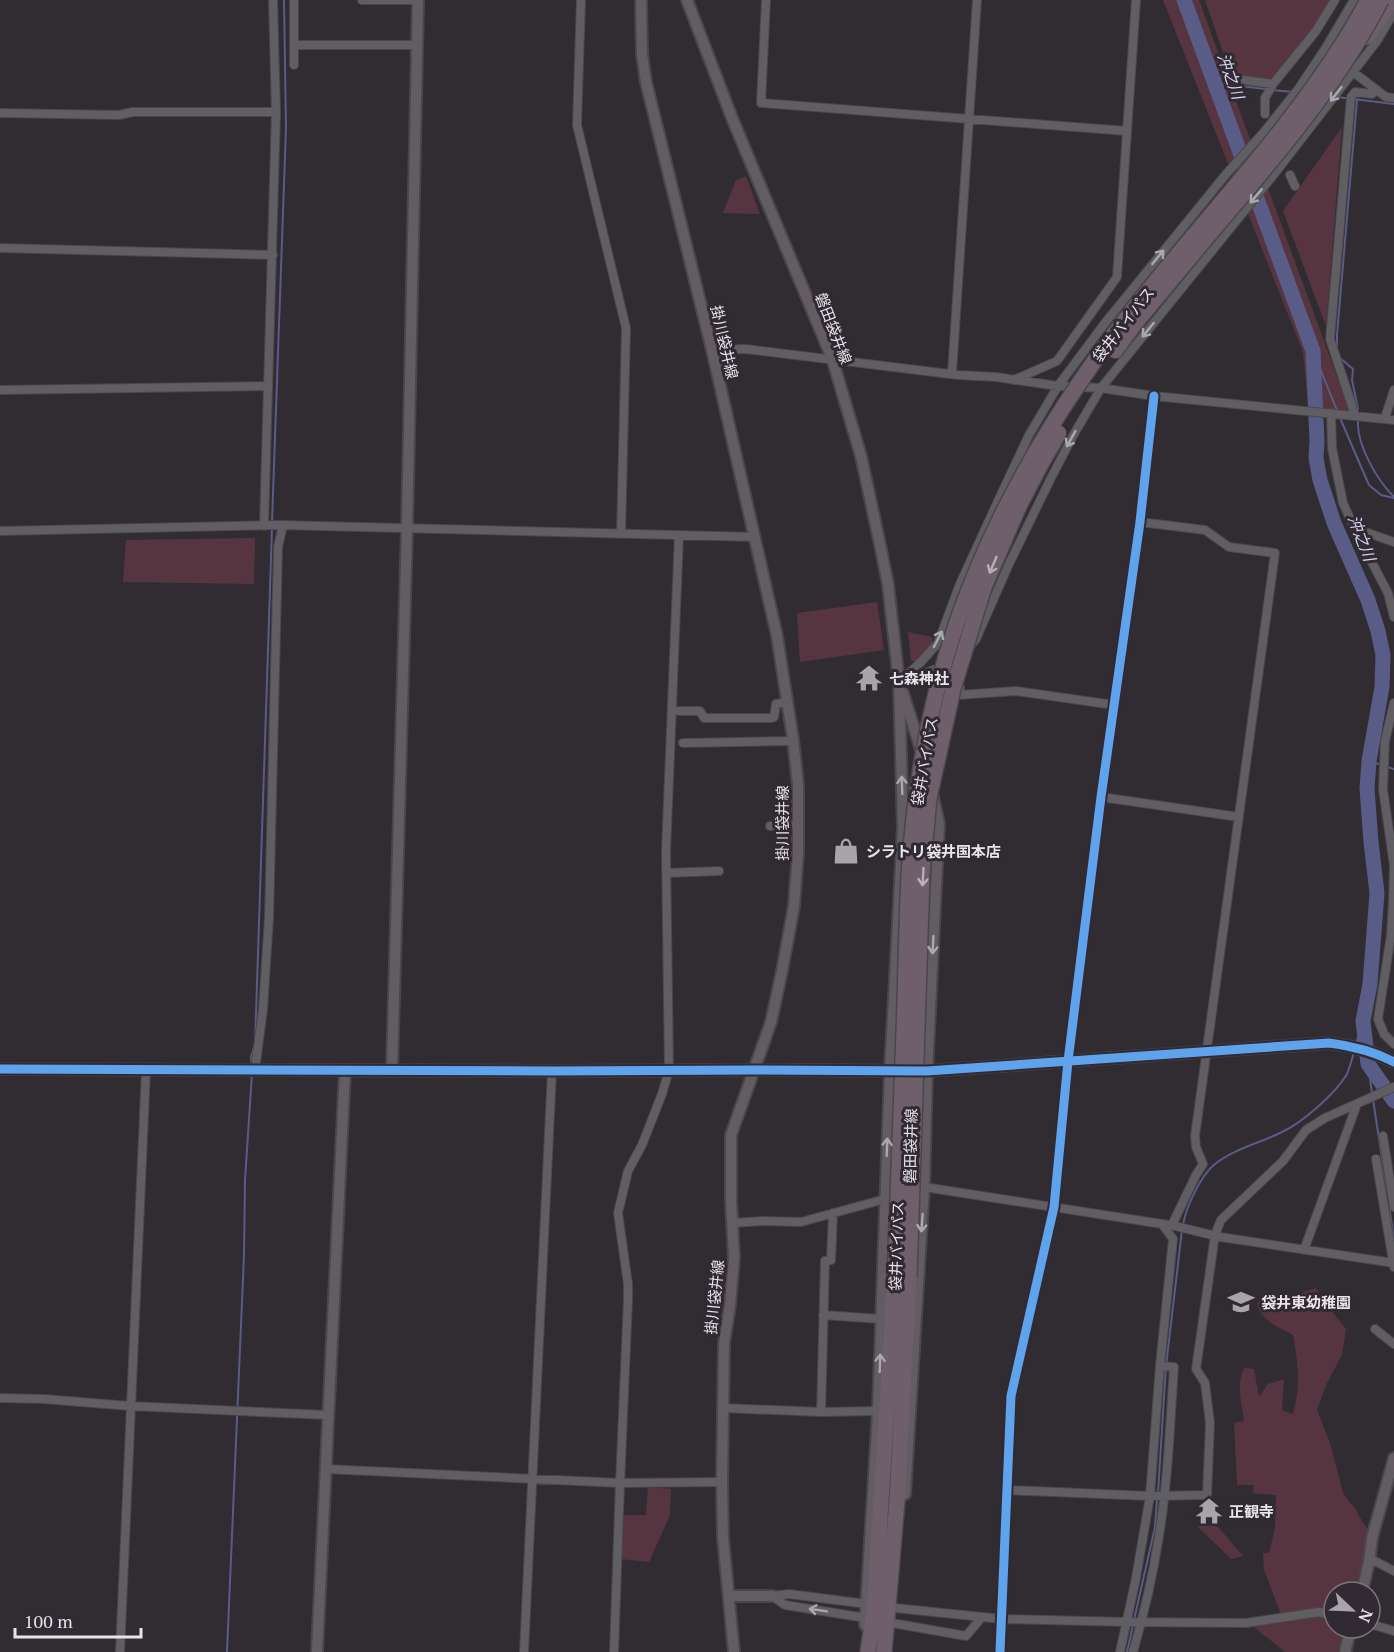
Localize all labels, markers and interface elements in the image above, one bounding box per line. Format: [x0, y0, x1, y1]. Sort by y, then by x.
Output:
water label: 沖之川 [1212, 50, 1250, 104]
one-way arrow [1330, 86, 1343, 102]
one-way arrow [1249, 188, 1263, 203]
one-way arrow [1152, 249, 1165, 265]
street label: 袋井バイパス [1088, 282, 1158, 366]
street label: 磐田袋井線 [811, 289, 857, 367]
street label: 掛川袋井線 [707, 303, 743, 381]
one-way arrow [1141, 322, 1154, 338]
one-way arrow [1065, 429, 1076, 447]
water label: 沖之川 [1343, 512, 1382, 566]
one-way arrow [987, 556, 999, 574]
one-way arrow [932, 631, 944, 648]
temple icon: 七森神社 [854, 663, 884, 693]
place label: 七森神社 [889, 668, 949, 688]
street label: 袋井バイパス [906, 715, 942, 807]
one-way arrow [896, 775, 908, 795]
street label: 掛川袋井線 [772, 785, 792, 861]
shop icon: シラトリ袋井国本店 [831, 836, 861, 866]
place label: シラトリ袋井国本店 [866, 841, 1001, 861]
one-way arrow [917, 866, 928, 886]
one-way arrow [927, 934, 938, 954]
street label: 磐田袋井線 [899, 1108, 921, 1184]
one-way arrow [881, 1138, 893, 1158]
street label: 袋井バイパス [884, 1201, 908, 1291]
one-way arrow [916, 1213, 927, 1233]
street label: 掛川袋井線 [700, 1259, 728, 1335]
school or university icon: 袋井東幼稚園 [1226, 1287, 1256, 1317]
place label: 袋井東幼稚園 [1261, 1292, 1351, 1312]
one-way arrow [874, 1354, 885, 1374]
temple icon: 正観寺 [1194, 1496, 1224, 1526]
place label: 正観寺 [1229, 1501, 1274, 1521]
north arrow [1322, 1580, 1382, 1640]
scale bar [15, 1601, 141, 1639]
one-way arrow [808, 1604, 828, 1615]
text: N [1353, 1606, 1378, 1626]
text: 100 m [24, 1609, 73, 1633]

